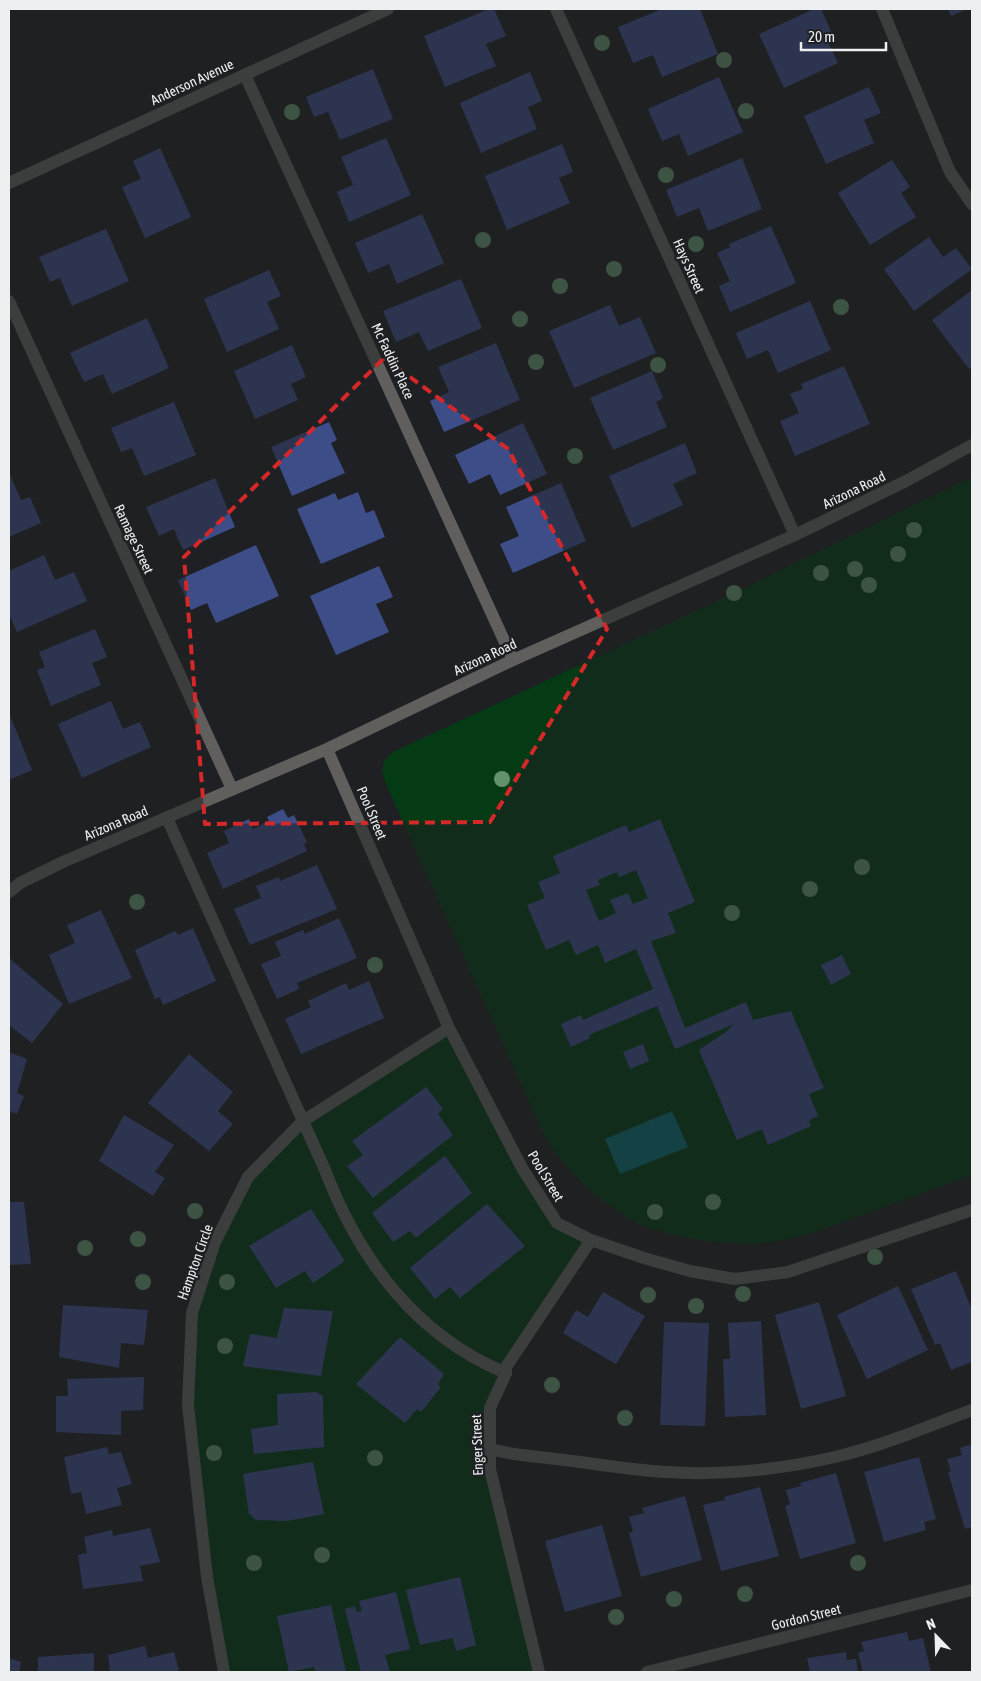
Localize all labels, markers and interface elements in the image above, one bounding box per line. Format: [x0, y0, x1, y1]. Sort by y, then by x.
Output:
scale bar [801, 20, 886, 52]
text: 20 m [808, 28, 835, 45]
street label: Anderson Avenue [148, 56, 236, 108]
street label: Hays Street [670, 236, 708, 296]
street label: Mc Faddin Place [368, 320, 418, 402]
street label: Arizona Road [820, 468, 888, 512]
street label: Ramage Street [111, 502, 157, 576]
street label: Arizona Road [451, 635, 519, 679]
street label: Pool Street [354, 784, 390, 842]
street label: Arizona Road [82, 802, 150, 844]
street label: Pool Street [525, 1148, 567, 1204]
street label: Hampton Circle [174, 1222, 216, 1302]
street label: Enger Street [468, 1414, 486, 1476]
street label: Gordon Street [770, 1601, 842, 1633]
north arrow [911, 1611, 961, 1661]
text: N [924, 1615, 938, 1633]

